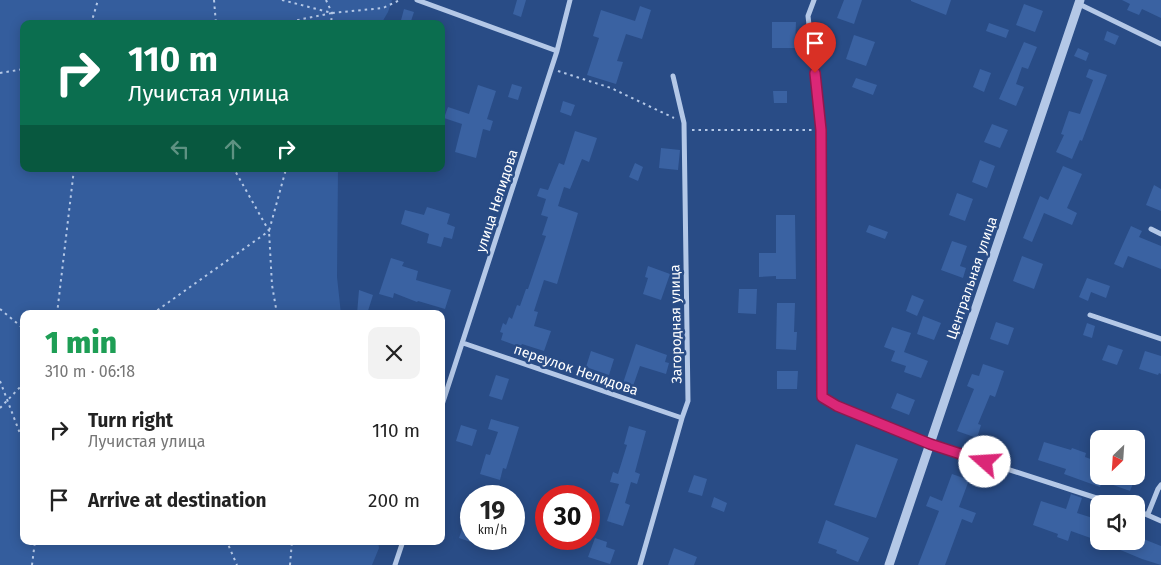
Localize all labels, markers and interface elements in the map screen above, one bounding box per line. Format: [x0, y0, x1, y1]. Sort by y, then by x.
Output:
pin [794, 22, 836, 73]
icon: arrive [801, 29, 829, 57]
text: 110 m [128, 38, 218, 80]
icon: right [45, 40, 110, 105]
text: Лучистая улица [128, 80, 289, 107]
icon: left [166, 135, 194, 163]
icon: ahead [219, 135, 247, 163]
icon: right [272, 135, 300, 163]
street label: улица Нелидова [472, 147, 522, 255]
street label: Центральная улица [943, 214, 1001, 342]
street label: Загородная улица [666, 264, 686, 384]
text: 1 min [45, 325, 117, 361]
button: close [368, 327, 420, 379]
street label: переулок Нелидова [512, 341, 640, 399]
text: 310 m · 06:18 [45, 362, 135, 381]
text: Turn right [88, 409, 173, 432]
icon: right [45, 416, 73, 444]
text: 110 m [372, 419, 420, 442]
north arrow [1090, 430, 1145, 485]
map controls [1090, 430, 1145, 550]
text: Лучистая улица [88, 432, 205, 451]
position arrow [958, 435, 1010, 487]
speed limit sign: 30 [535, 485, 600, 550]
icon: arrive [45, 486, 73, 514]
text: Arrive at destination [88, 489, 267, 512]
text: 200 m [368, 489, 420, 512]
button: sound [1090, 495, 1145, 550]
text: 19 [480, 496, 505, 526]
text: km/h [478, 523, 507, 537]

